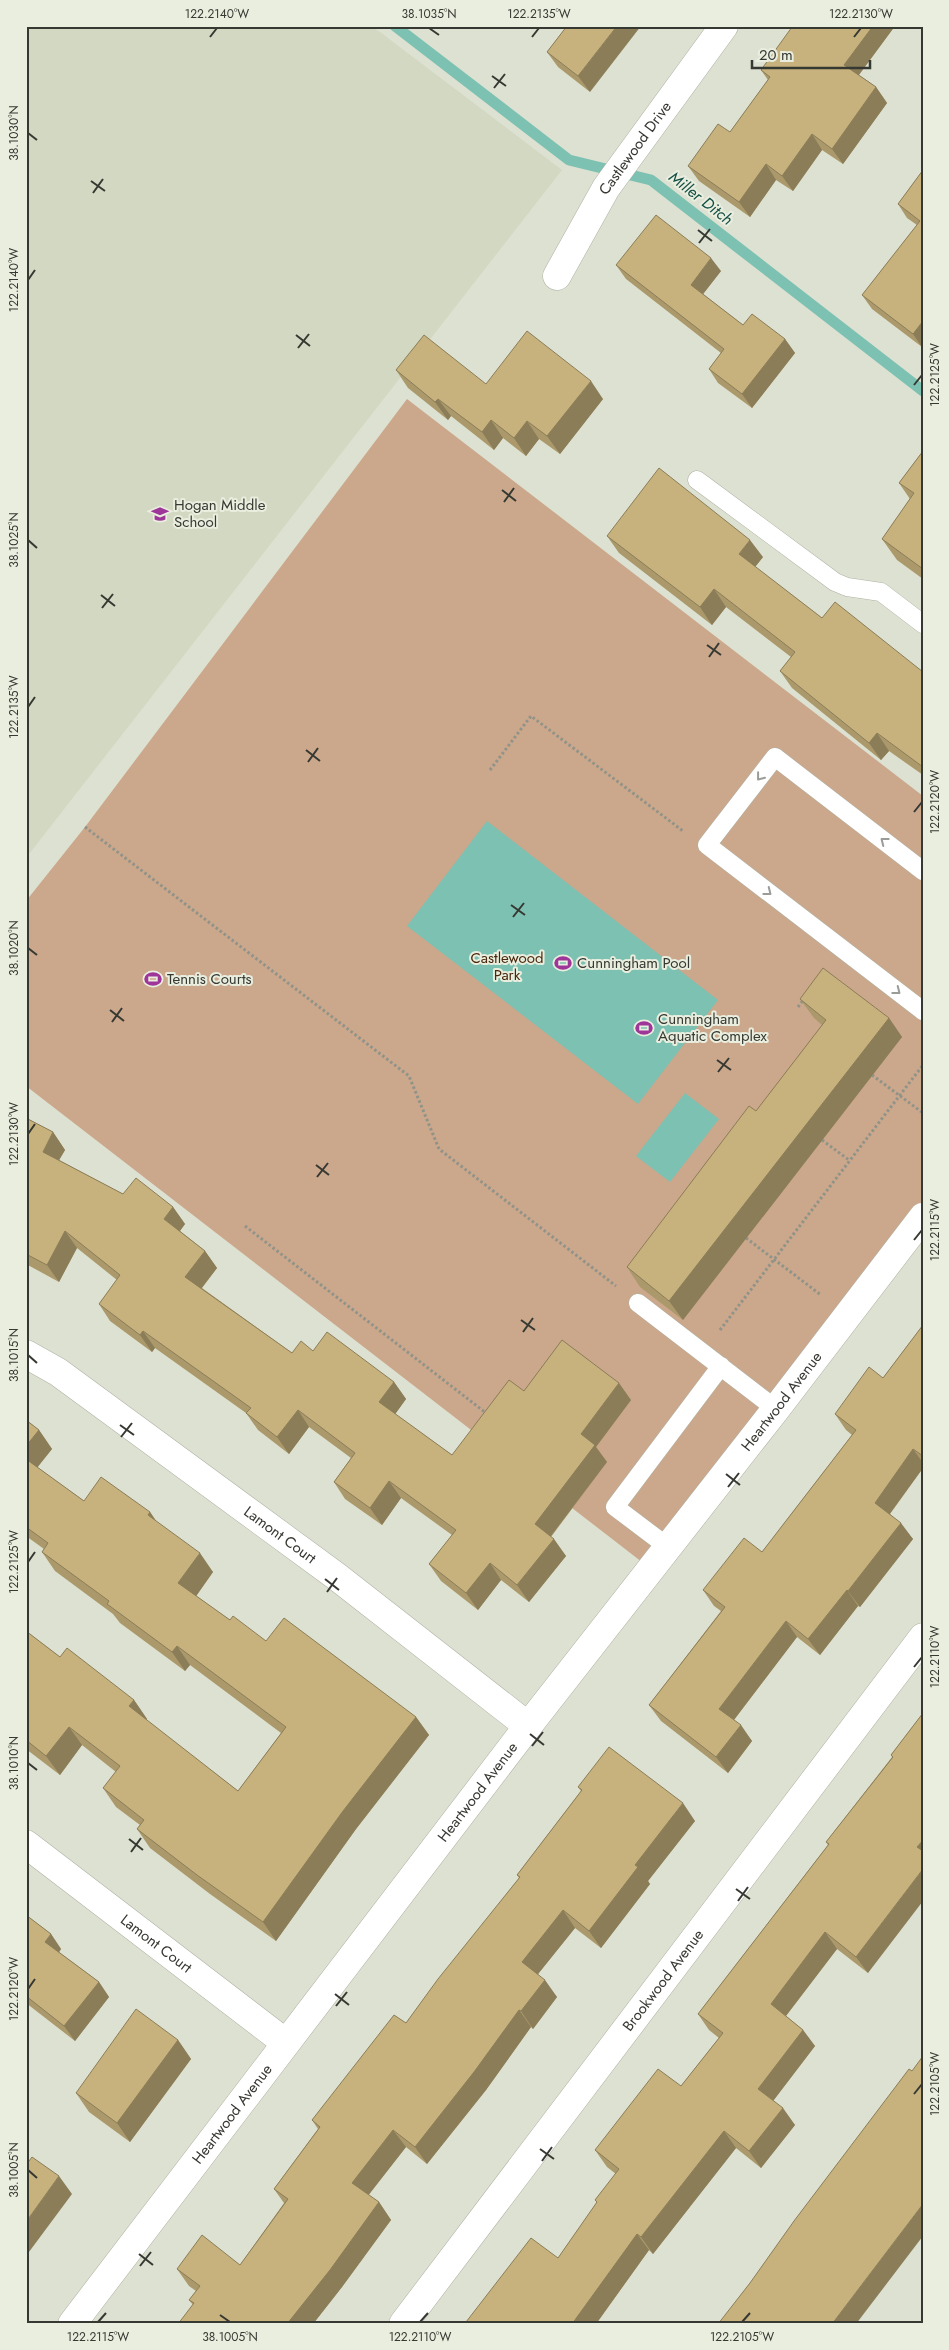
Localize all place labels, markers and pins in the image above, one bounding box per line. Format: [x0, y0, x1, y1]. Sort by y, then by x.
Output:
place label: Hogan Middle School [174, 494, 266, 533]
school or university icon: Hogan Middle School [150, 504, 170, 524]
place label: Cunningham Pool [577, 952, 690, 974]
sports icon: Cunningham Pool [553, 953, 573, 973]
place label: Tennis Courts [167, 968, 252, 990]
sports icon: Tennis Courts [143, 969, 163, 989]
place label: Cunningham Aquatic Complex [658, 1008, 767, 1047]
sports icon: Cunningham Aquatic Complex [634, 1018, 654, 1038]

